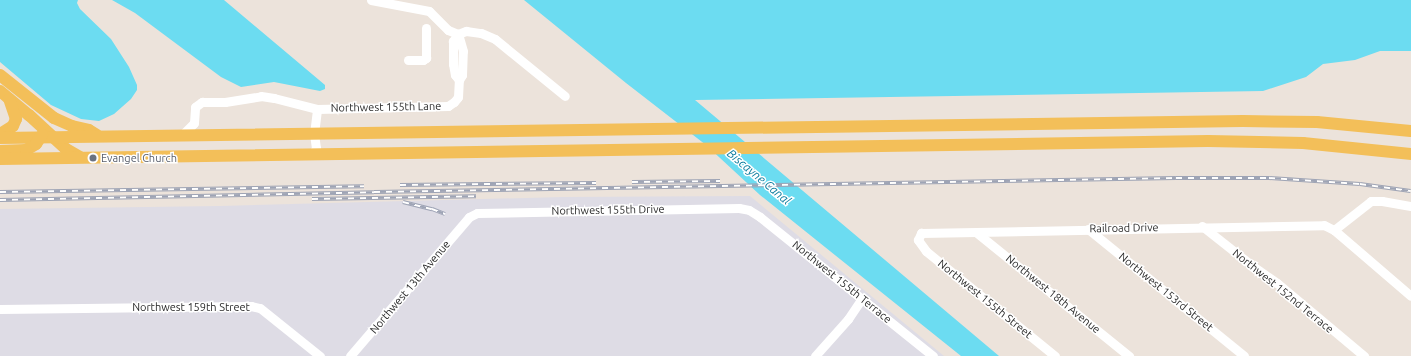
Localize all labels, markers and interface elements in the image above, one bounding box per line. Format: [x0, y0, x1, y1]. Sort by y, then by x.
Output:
street label: Northwest 155th Lane [331, 99, 441, 115]
water label: Biscayne Canal [724, 146, 794, 208]
place label: Evangel Church [101, 151, 177, 165]
marker: Evangel Church [88, 153, 98, 163]
street label: Northwest 155th Drive [551, 202, 665, 218]
street label: Railroad Drive [1089, 221, 1159, 235]
street label: Northwest 13th Avenue [367, 238, 453, 336]
street label: Northwest 155th Terrace [790, 238, 894, 326]
street label: Northwest 152nd Terrace [1230, 246, 1336, 336]
street label: Northwest 153rd Street [1116, 250, 1216, 334]
street label: Northwest 18th Avenue [1003, 252, 1103, 336]
street label: Northwest 155th Street [935, 257, 1035, 341]
street label: Northwest 159th Street [132, 300, 250, 314]

